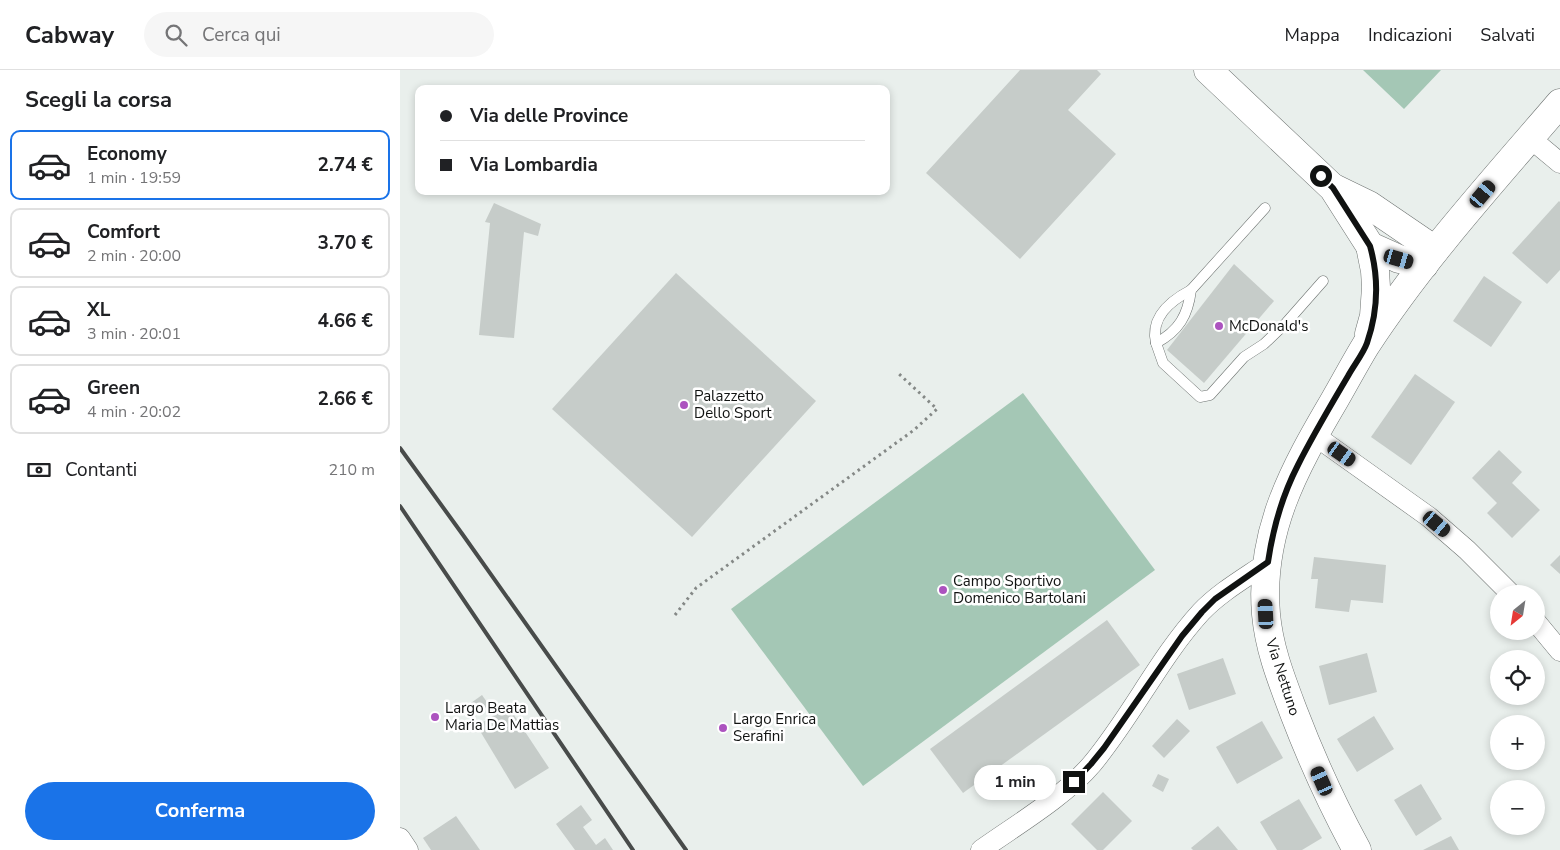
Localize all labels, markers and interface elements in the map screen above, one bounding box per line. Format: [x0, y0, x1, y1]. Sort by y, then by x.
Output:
search box [144, 12, 494, 57]
text: Cabway [25, 19, 114, 51]
icon: search [162, 21, 190, 49]
text: Cerca qui [202, 22, 281, 48]
text: Mappa [1284, 23, 1340, 47]
text: Indicazioni [1368, 23, 1452, 47]
text: Salvati [1480, 23, 1535, 47]
text: Scegli la corsa [25, 85, 172, 115]
text: Via delle Province [470, 103, 628, 129]
text: Economy [87, 141, 167, 167]
icon: car [27, 143, 72, 188]
text: 2.74 € [318, 152, 373, 178]
text: Via Lombardia [470, 152, 598, 178]
route start [1310, 165, 1332, 187]
text: 1 min · 19:59 [87, 167, 181, 189]
car [1467, 178, 1498, 210]
text: Comfort [87, 219, 160, 245]
icon: car [27, 221, 72, 266]
text: 3.70 € [318, 230, 373, 256]
text: 2 min · 20:00 [87, 245, 181, 267]
car [1382, 248, 1415, 270]
text: XL [87, 297, 110, 323]
icon: car [27, 299, 72, 344]
text: 4.66 € [318, 308, 373, 334]
place label: McDonald's [1229, 316, 1308, 336]
marker: McDonald's [1213, 320, 1225, 332]
text: 3 min · 20:01 [87, 323, 181, 345]
text: Green [87, 375, 140, 401]
icon: car [27, 377, 72, 422]
text: 2.66 € [318, 386, 373, 412]
place label: Palazzetto Dello Sport [694, 386, 772, 423]
marker: Palazzetto Dello Sport [678, 399, 690, 411]
text: 4 min · 20:02 [87, 401, 181, 423]
car [1325, 439, 1358, 469]
icon: cash [25, 456, 53, 484]
text: Contanti [65, 457, 137, 483]
text: 210 m [328, 459, 375, 481]
car [1420, 509, 1453, 539]
place label: Campo Sportivo Domenico Bartolani [953, 571, 1086, 608]
marker: Campo Sportivo Domenico Bartolani [937, 584, 949, 596]
north arrow [1490, 585, 1545, 640]
map controls [1490, 585, 1545, 835]
car [1257, 599, 1274, 629]
street label: Via Nettuno [1261, 635, 1305, 718]
button: locate [1490, 650, 1545, 705]
place label: Largo Beata Maria De Mattias [445, 698, 559, 735]
place label: Largo Enrica Serafini [733, 709, 816, 746]
marker: Largo Beata Maria De Mattias [429, 711, 441, 723]
button: + [1490, 715, 1545, 770]
marker: Largo Enrica Serafini [717, 722, 729, 734]
callout: 1 min [974, 764, 1056, 800]
car [1309, 764, 1334, 798]
text: 1 min [994, 771, 1036, 793]
route end [1063, 771, 1085, 793]
button: − [1490, 780, 1545, 835]
button: Conferma [25, 782, 375, 840]

